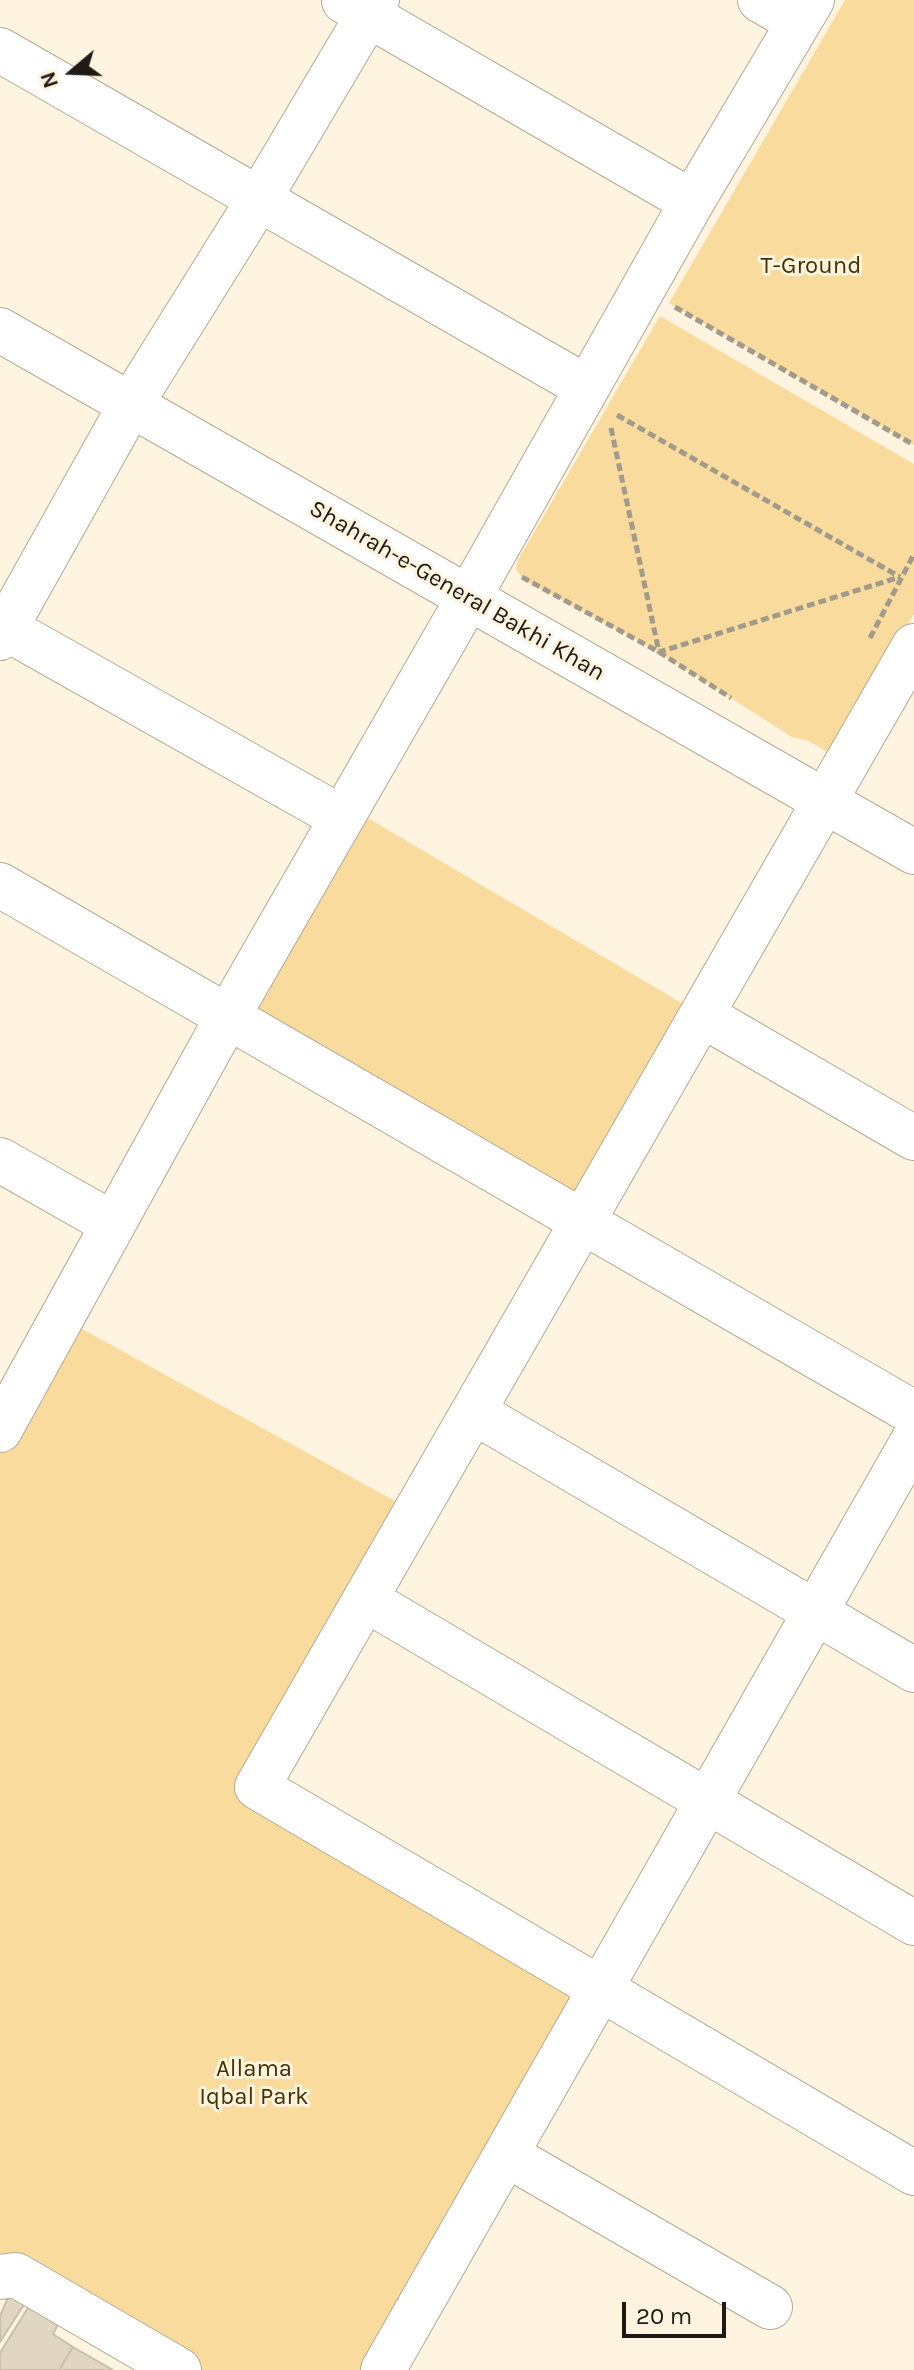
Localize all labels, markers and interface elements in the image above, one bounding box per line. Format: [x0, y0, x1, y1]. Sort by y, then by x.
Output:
north arrow [32, 32, 112, 112]
text: N [34, 68, 64, 92]
park label: T-Ground [761, 252, 861, 280]
street label: Shahrah-e-General Bakhi Khan [304, 494, 610, 688]
park label: Allama Iqbal Park [199, 2055, 309, 2111]
scale bar [626, 2286, 730, 2336]
text: 20 m [636, 2302, 692, 2330]

